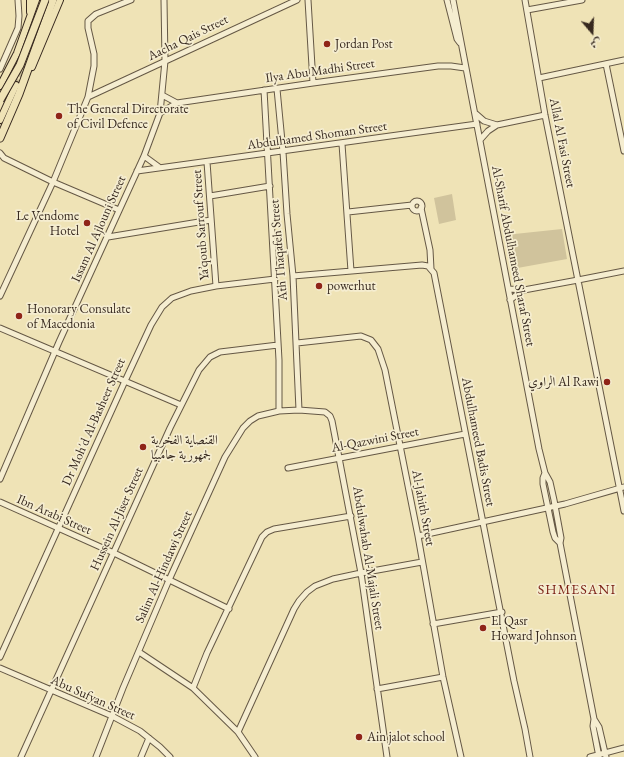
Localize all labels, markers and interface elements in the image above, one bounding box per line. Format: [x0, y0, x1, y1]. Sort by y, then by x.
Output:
street label: Aacha Qais Street [145, 12, 231, 64]
north arrow [572, 12, 612, 52]
text: ش [588, 35, 603, 52]
place label: Jordan Post [335, 36, 393, 52]
marker: Jordan Post [322, 39, 332, 49]
street label: Ilya Abu Madhi Street [264, 56, 376, 86]
street label: Allal Al Fasi Street [546, 97, 578, 189]
place label: The General Directorate of Civil Defence [67, 101, 189, 132]
marker: The General Directorate of Civil Defence [54, 111, 64, 121]
street label: Abdulhamed Shoman Street [246, 118, 388, 154]
street label: Al-Sharif Abdulhameed Sharaf Street [488, 164, 538, 348]
street label: Ya’qoub Sarrouf Street [189, 169, 213, 281]
street label: Issam Al Ajlouni Street [68, 173, 130, 285]
street label: Ath Thaqafeh Street [267, 199, 291, 301]
place label: Le Vendome Hotel [16, 208, 79, 239]
marker: Le Vendome Hotel [82, 218, 92, 228]
place label: powerhut [327, 278, 376, 294]
marker: powerhut [314, 281, 324, 291]
place label: Honorary Consulate of Macedonia [27, 301, 130, 332]
marker: Honorary Consulate of Macedonia [14, 311, 24, 321]
street label: Dr Moh'd Al-Basheer Street [59, 356, 129, 488]
place label: الراوي Al Rawi [528, 374, 599, 390]
street label: Abdulhameed Badis Street [458, 376, 498, 508]
marker: الراوي Al Rawi [602, 377, 612, 387]
street label: Al-Qazwini Street [330, 424, 420, 456]
place label: القنصاية الفخرية لجمهورية جامبيا [151, 432, 218, 463]
marker: القنصاية الفخرية لجمهورية جامبيا [138, 442, 148, 452]
street label: Hussein Al-Jiser Street [87, 465, 147, 573]
street label: Al-Jahith Street [408, 469, 438, 547]
street label: Abdulwahab Al-Majali Street [349, 485, 387, 631]
street label: Ibn Arabi Street [14, 492, 94, 538]
street label: Salim Al-Hindawi Street [132, 508, 196, 626]
district label: SHMESANI [538, 582, 616, 598]
place label: El Qasr Howard Johnson [491, 613, 577, 644]
marker: El Qasr Howard Johnson [478, 623, 488, 633]
street label: Abu Sufyan Street [48, 672, 138, 724]
place label: Ain jalot school [367, 729, 445, 745]
marker: Ain jalot school [354, 732, 364, 742]

